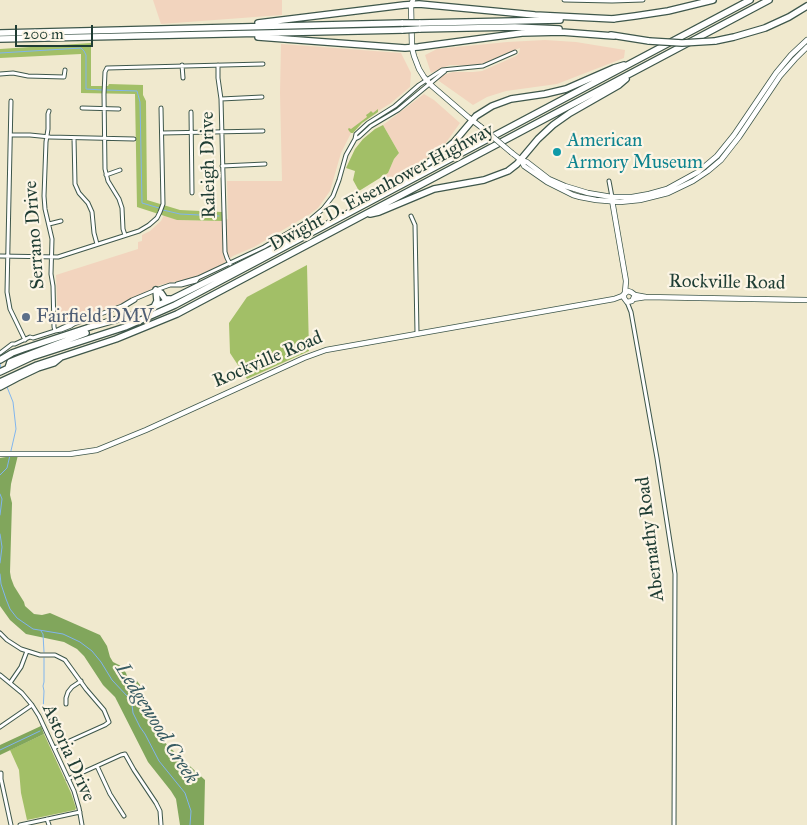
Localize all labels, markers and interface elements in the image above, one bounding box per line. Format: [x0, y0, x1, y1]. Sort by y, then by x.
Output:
scale bar [18, 15, 95, 47]
text: 200 m [23, 25, 64, 43]
street label: Raleigh Drive [197, 111, 221, 219]
street label: Dwight D. Eisenhower Highway [266, 119, 498, 257]
place label: American Armory Museum [567, 130, 703, 174]
marker: American Armory Museum [551, 146, 563, 158]
street label: Serrano Drive [20, 180, 50, 290]
street label: Rockville Road [668, 271, 786, 295]
place label: Fairfield DMV [36, 306, 154, 328]
marker: Fairfield DMV [20, 311, 32, 323]
street label: Rockville Road [210, 327, 326, 393]
street label: Abernathy Road [632, 475, 670, 603]
water label: Ledgewood Creek [109, 659, 203, 789]
street label: Astoria Drive [36, 701, 100, 805]

